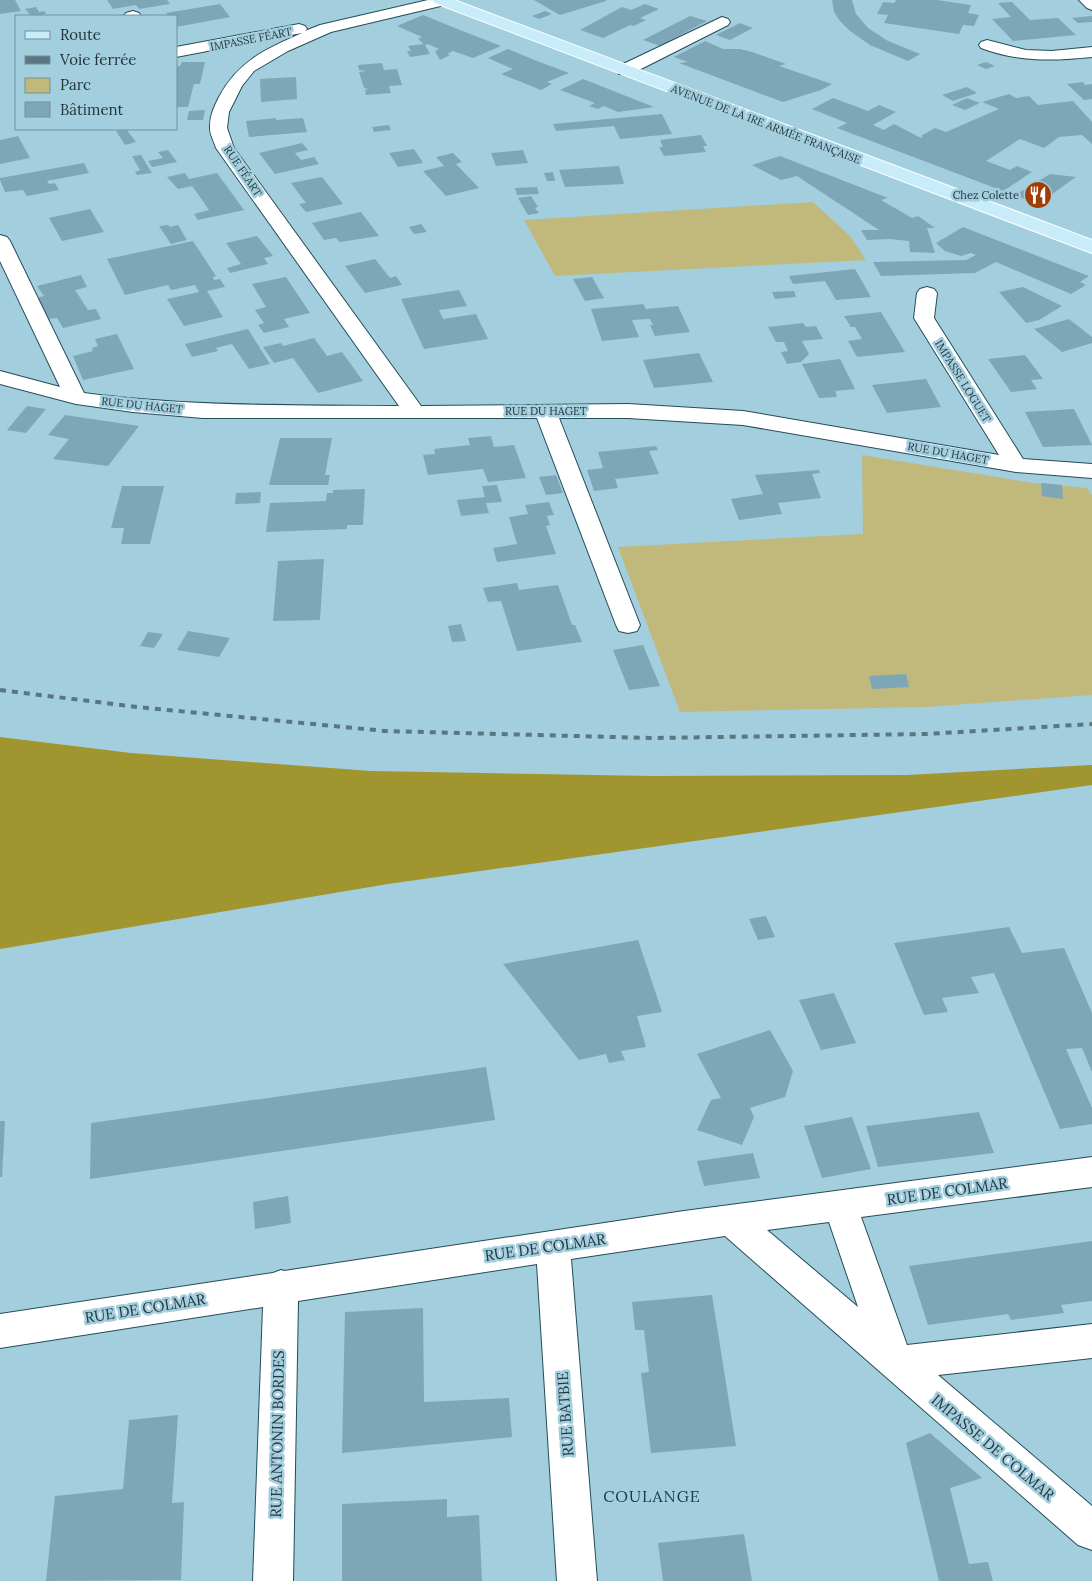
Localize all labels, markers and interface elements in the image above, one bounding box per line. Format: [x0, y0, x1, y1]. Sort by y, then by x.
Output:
legend [15, 15, 178, 130]
street label: IMPASSE FÉART [209, 24, 293, 54]
text: Route [60, 25, 101, 44]
text: Voie ferrée [59, 50, 136, 69]
text: Parc [60, 75, 91, 94]
street label: AVENUE DE LA 1RE ARMÉE FRANÇAISE [668, 81, 863, 167]
text: Bâtiment [60, 100, 123, 119]
street label: RUE FÉART [221, 143, 265, 199]
restaurant icon: Chez Colette [1023, 180, 1053, 210]
place label: Chez Colette [953, 188, 1019, 202]
street label: IMPASSE LOGUET [932, 337, 994, 425]
street label: RUE DU HAGET [101, 394, 183, 416]
street label: RUE DU HAGET [505, 404, 587, 418]
street label: RUE DU HAGET [906, 439, 990, 467]
street label: RUE DE COLMAR [885, 1173, 1009, 1209]
street label: RUE DE COLMAR [483, 1229, 607, 1265]
street label: RUE DE COLMAR [83, 1289, 207, 1327]
street label: RUE ANTONIN BORDES [266, 1350, 288, 1518]
street label: RUE BATBIE [553, 1371, 577, 1457]
street label: IMPASSE DE COLMAR [928, 1390, 1059, 1504]
district label: COULANGE [603, 1486, 701, 1506]

